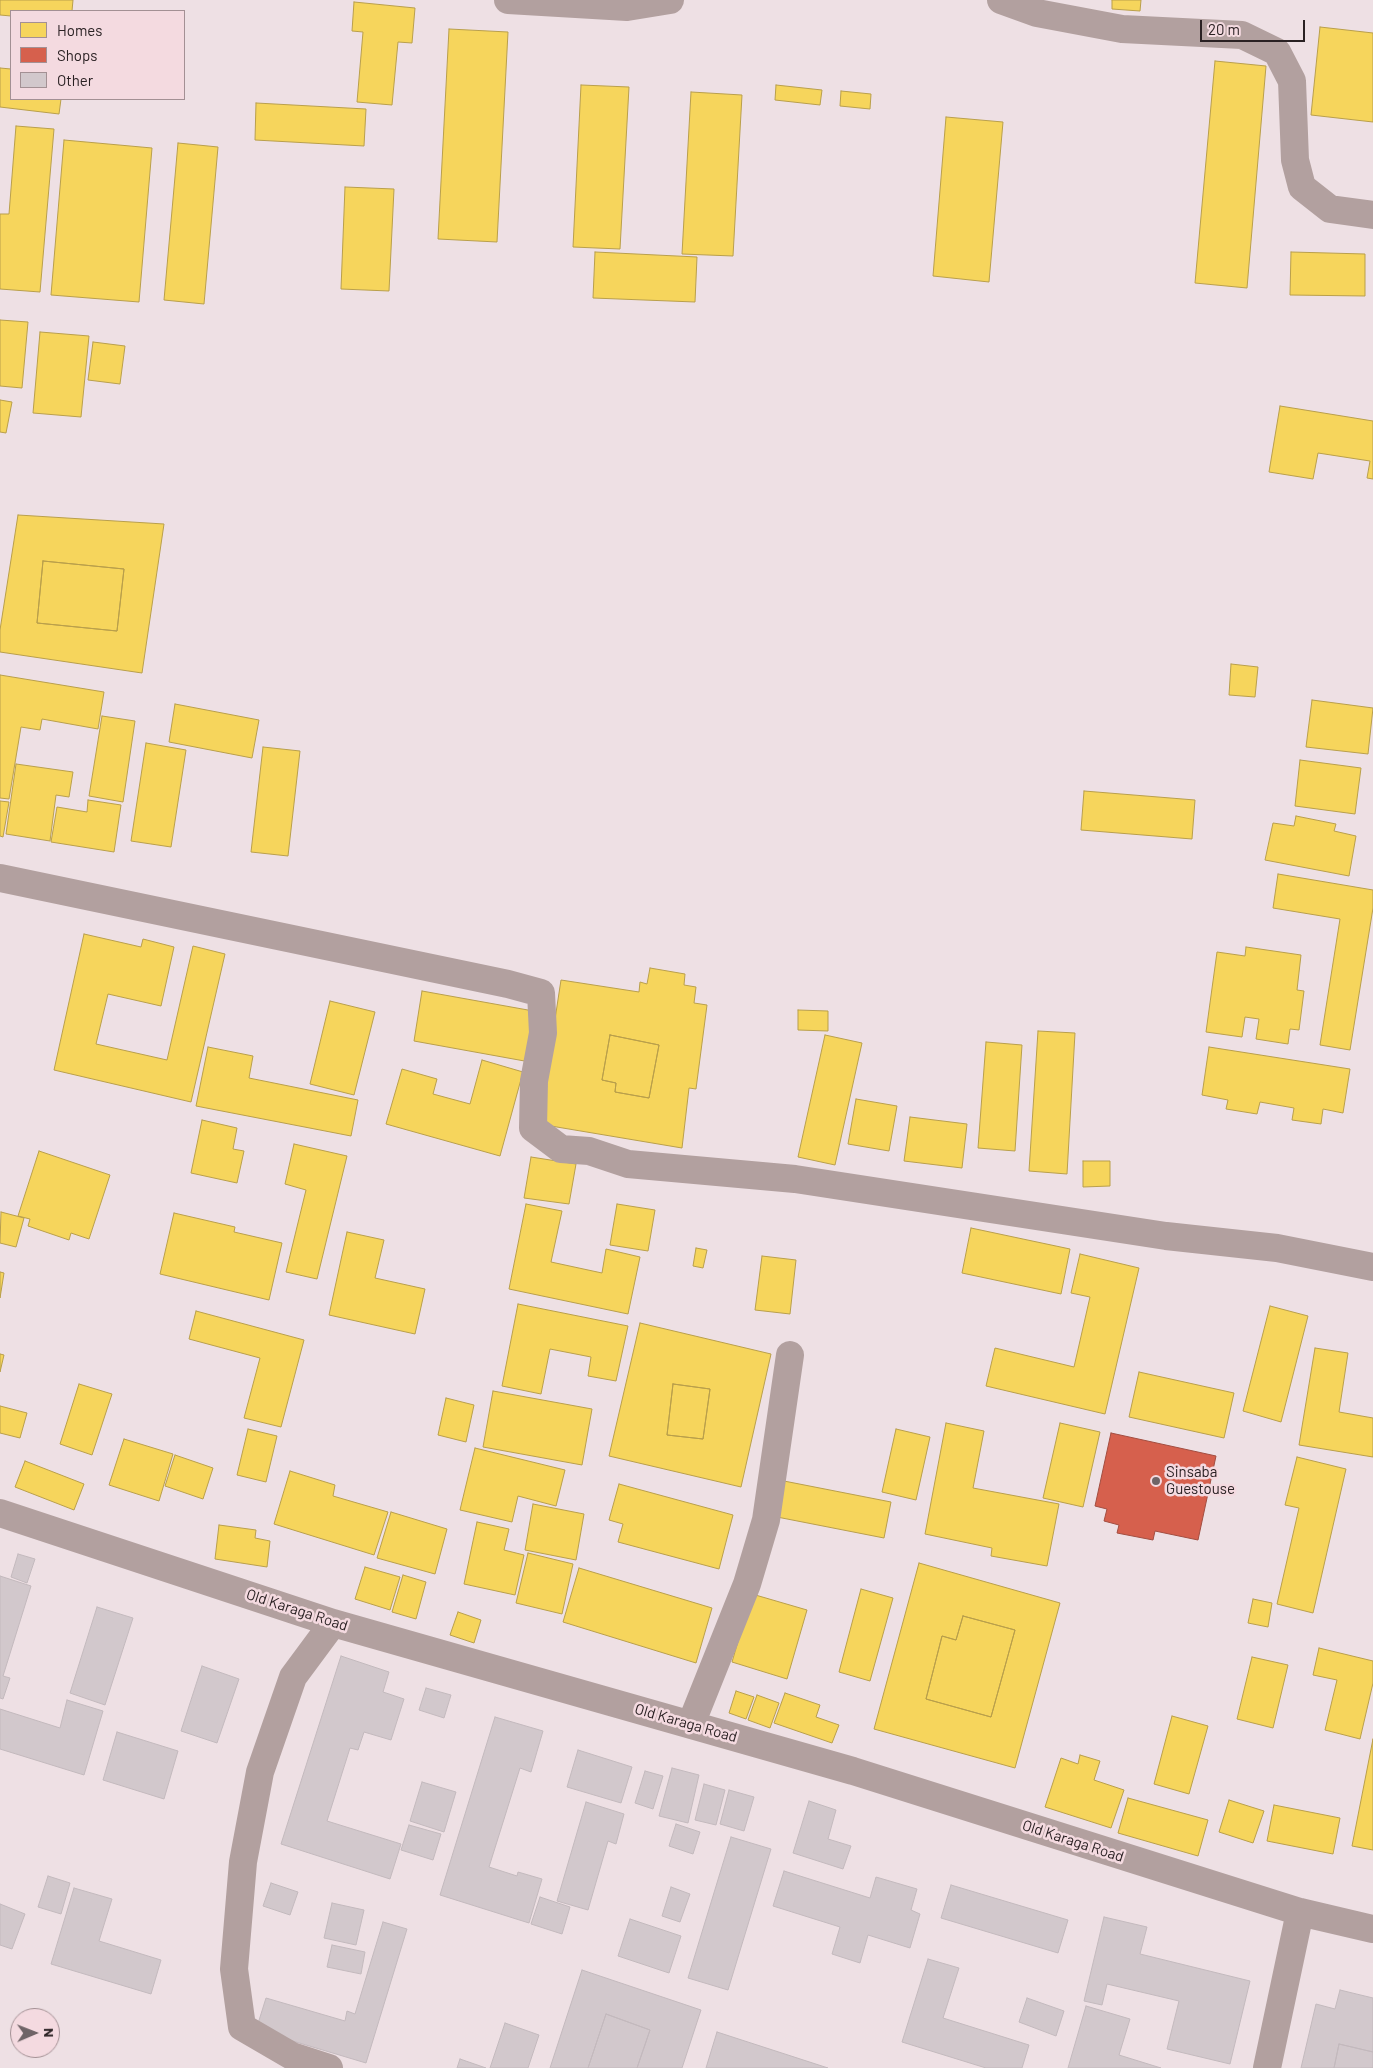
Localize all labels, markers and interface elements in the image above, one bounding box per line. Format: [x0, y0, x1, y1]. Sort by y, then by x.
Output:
legend [10, 10, 185, 100]
scale bar [1203, 10, 1308, 42]
text: 20 m [1208, 20, 1240, 38]
text: Homes [57, 21, 102, 39]
text: Shops [57, 46, 97, 64]
text: Other [57, 71, 93, 89]
place label: Sinsaba Guestouse [1166, 1463, 1235, 1498]
marker: Sinsaba Guestouse [1150, 1475, 1162, 1487]
street label: Old Karaga Road [244, 1585, 350, 1635]
street label: Old Karaga Road [633, 1700, 739, 1746]
street label: Old Karaga Road [1020, 1816, 1126, 1866]
north arrow [10, 2008, 60, 2058]
text: N [41, 2028, 58, 2038]

